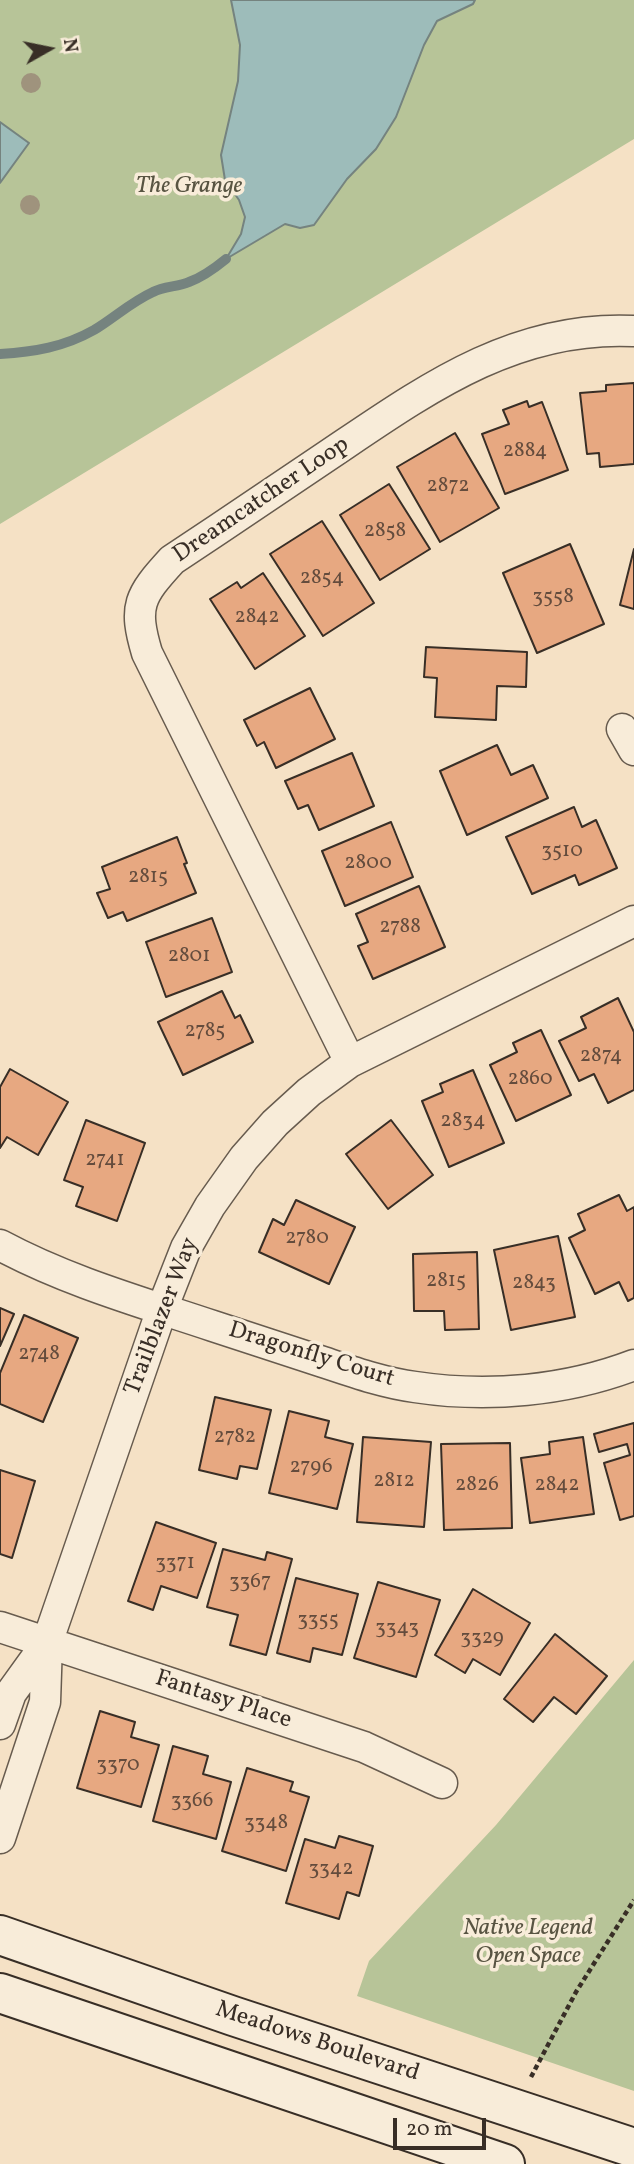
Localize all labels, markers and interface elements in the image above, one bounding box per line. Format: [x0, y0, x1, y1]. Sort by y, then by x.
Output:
north arrow [14, 14, 84, 84]
text: N [56, 37, 84, 55]
park label: The Grange [136, 174, 242, 202]
street label: Dreamcatcher Loop [169, 431, 355, 571]
house number: 2884 [503, 439, 547, 465]
house number: 2872 [427, 474, 469, 500]
house number: 2858 [364, 519, 406, 545]
house number: 2854 [300, 566, 344, 592]
house number: 3558 [532, 585, 574, 611]
house number: 2842 [234, 605, 280, 631]
house number: 3510 [541, 839, 583, 865]
house number: 2800 [344, 851, 392, 877]
house number: 2815 [128, 865, 168, 891]
house number: 2788 [379, 915, 421, 941]
house number: 2801 [168, 944, 210, 970]
house number: 2785 [185, 1019, 225, 1045]
house number: 2874 [580, 1044, 622, 1070]
house number: 2860 [507, 1067, 553, 1093]
house number: 2834 [440, 1109, 486, 1135]
house number: 2741 [85, 1148, 125, 1174]
house number: 2780 [285, 1226, 329, 1252]
street label: Trailblazer Way [120, 1234, 206, 1400]
house number: 2815 [426, 1269, 466, 1295]
house number: 2843 [512, 1271, 556, 1297]
street label: Dragonfly Court [225, 1317, 397, 1395]
house number: 2748 [18, 1342, 60, 1368]
house number: 2782 [214, 1425, 256, 1451]
house number: 2796 [289, 1455, 333, 1481]
house number: 2812 [373, 1469, 415, 1495]
house number: 2826 [455, 1473, 499, 1499]
house number: 2842 [534, 1473, 580, 1499]
house number: 3371 [155, 1551, 195, 1577]
house number: 3367 [229, 1570, 271, 1596]
house number: 3355 [297, 1608, 339, 1634]
house number: 3343 [375, 1616, 419, 1642]
house number: 3329 [460, 1626, 504, 1652]
street label: Fantasy Place [151, 1665, 295, 1737]
house number: 3370 [96, 1753, 140, 1779]
house number: 3366 [171, 1789, 213, 1815]
house number: 3348 [244, 1811, 288, 1837]
house number: 3342 [308, 1857, 354, 1883]
park label: Native Legend Open Space [463, 1916, 593, 1972]
street label: Meadows Boulevard [211, 1996, 423, 2090]
scale bar [396, 2104, 489, 2148]
text: 20 m [406, 2115, 452, 2144]

